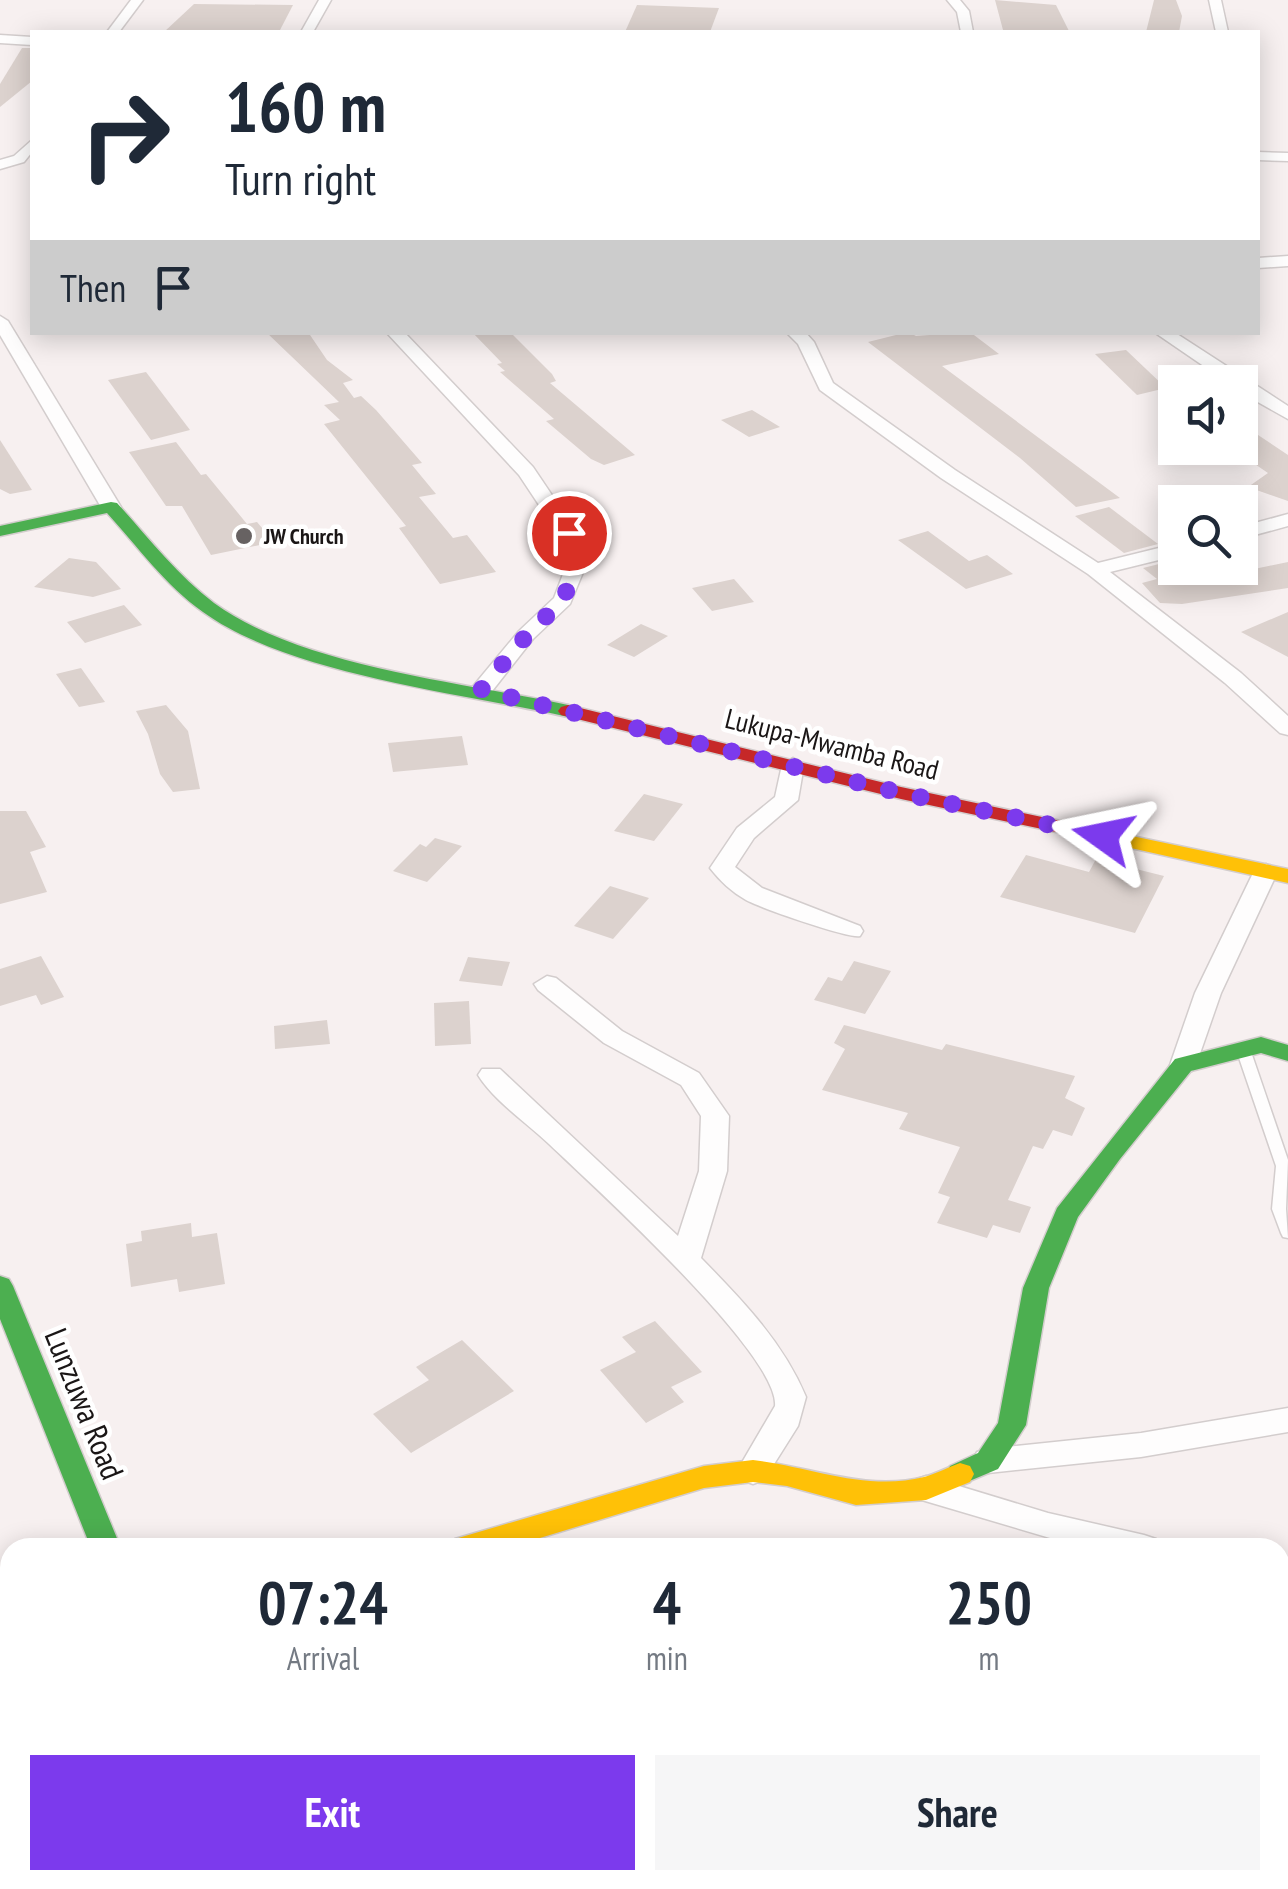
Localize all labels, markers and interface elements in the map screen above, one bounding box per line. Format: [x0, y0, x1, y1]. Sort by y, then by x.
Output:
text: 160 m [225, 61, 386, 151]
icon: right [60, 70, 190, 200]
text: Turn right [225, 149, 376, 207]
icon: arrive [146, 260, 201, 315]
text: Then [60, 263, 126, 312]
map controls [1158, 365, 1258, 585]
button: sound [1158, 365, 1258, 465]
button: search [1158, 485, 1258, 585]
pin [527, 491, 612, 576]
icon: arrive [542, 506, 597, 561]
place label: JW Church [263, 522, 344, 550]
marker: JW Church [233, 525, 255, 547]
street label: Lukupa-Mwamba Road [722, 699, 943, 788]
position arrow [1051, 784, 1155, 888]
street label: Lunzuwa Road [36, 1322, 134, 1485]
text: 07:24 [258, 1563, 388, 1641]
text: 4 [653, 1563, 681, 1641]
text: 250 [946, 1563, 1032, 1641]
text: Arrival [287, 1637, 359, 1679]
text: min [646, 1637, 688, 1679]
text: m [978, 1637, 999, 1679]
button: Exit [30, 1755, 635, 1870]
button: Share [655, 1755, 1260, 1870]

